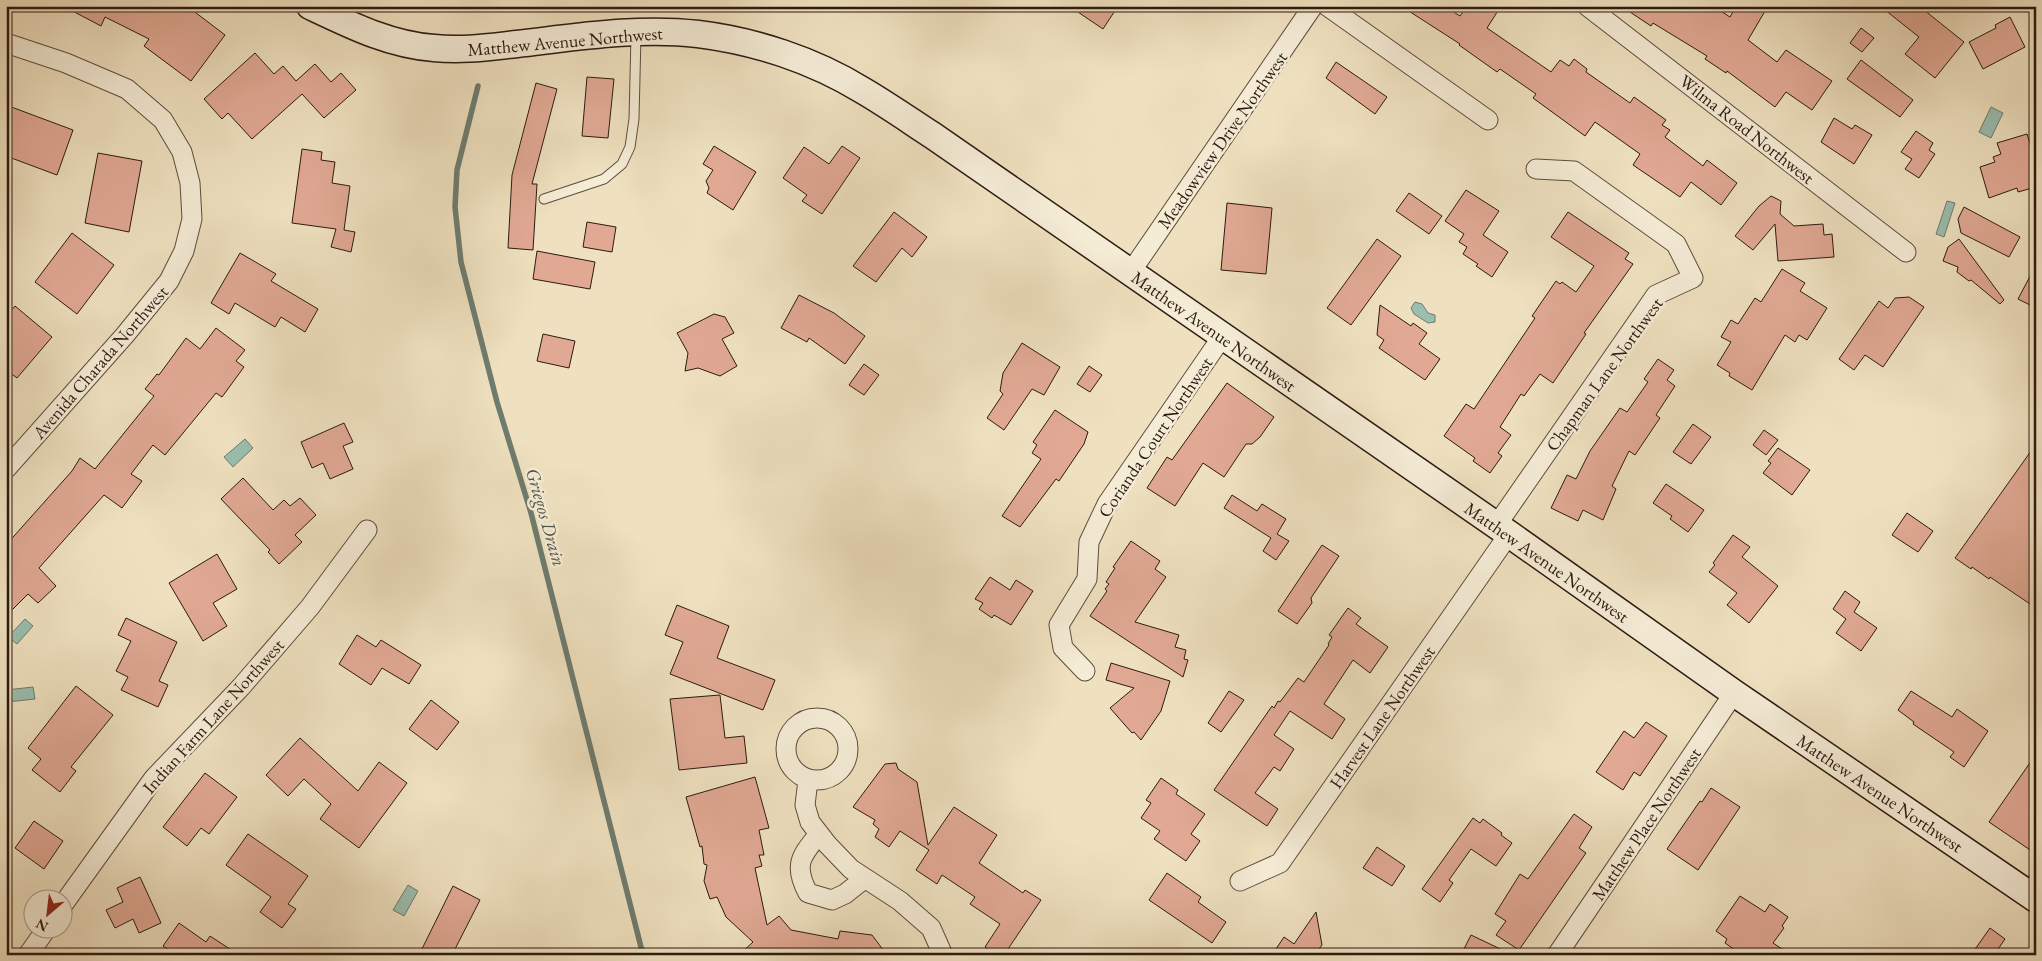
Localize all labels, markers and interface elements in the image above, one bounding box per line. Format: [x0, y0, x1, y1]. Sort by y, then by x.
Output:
street label: Matthew Avenue Northwest [466, 21, 664, 61]
street label: Meadowview Drive Northwest [1152, 47, 1292, 233]
street label: Wilma Road Northwest [1675, 69, 1819, 189]
street label: Matthew Avenue Northwest [1127, 265, 1301, 397]
street label: Avenida Charada Northwest [26, 280, 173, 444]
street label: Chapman Lane Northwest [1540, 292, 1668, 455]
street label: Corianda Court Northwest [1093, 352, 1218, 522]
water label: Griegos Drain [520, 465, 572, 569]
street label: Matthew Avenue Northwest [1460, 496, 1634, 628]
street label: Indian Farm Lane Northwest [137, 633, 289, 798]
street label: Harvest Lane Northwest [1324, 641, 1440, 793]
street label: Matthew Avenue Northwest [1792, 729, 1968, 857]
street label: Matthew Place Northwest [1586, 743, 1706, 905]
north arrow [22, 888, 72, 938]
text: N [32, 915, 51, 936]

